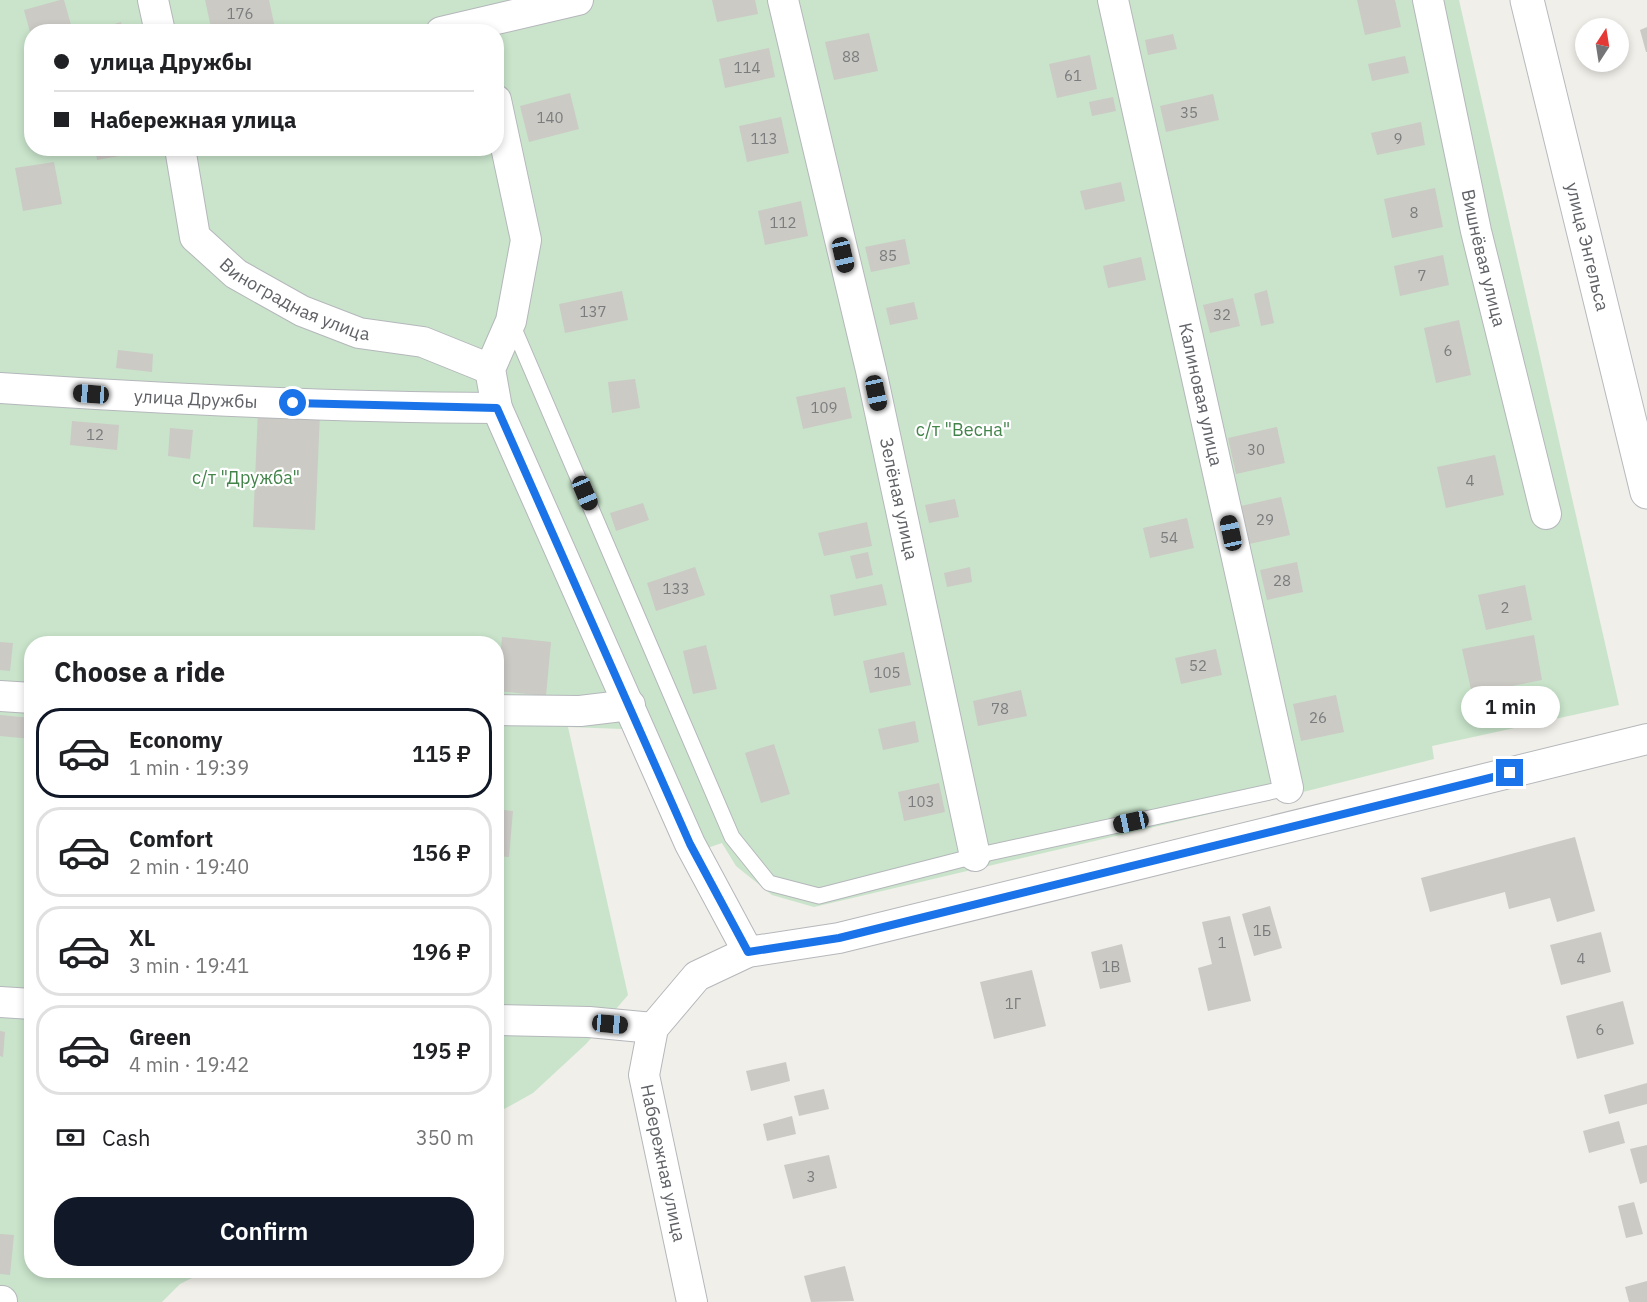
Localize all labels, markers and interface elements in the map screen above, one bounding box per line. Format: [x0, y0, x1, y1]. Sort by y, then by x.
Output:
house number: 176 [226, 4, 254, 23]
north arrow [1575, 18, 1629, 72]
map controls [1575, 18, 1629, 72]
text: улица Дружбы [90, 47, 252, 76]
house number: 88 [842, 47, 860, 66]
house number: 114 [733, 58, 761, 77]
house number: 61 [1064, 66, 1082, 85]
house number: 35 [1180, 103, 1198, 122]
text: Набережная улица [90, 105, 296, 134]
house number: 140 [536, 108, 564, 127]
house number: 113 [750, 129, 778, 148]
house number: 9 [1393, 129, 1403, 148]
street label: улица Энгельса [1561, 180, 1615, 314]
street label: Вишнёвая улица [1457, 187, 1511, 329]
house number: 8 [1409, 203, 1419, 222]
house number: 112 [769, 213, 797, 232]
car [830, 235, 856, 275]
house number: 85 [879, 246, 897, 265]
street label: Виноградная улица [215, 253, 372, 345]
house number: 7 [1417, 266, 1427, 285]
house number: 137 [579, 302, 607, 321]
house number: 32 [1213, 305, 1231, 324]
street label: Калиновая улица [1174, 320, 1228, 469]
house number: 6 [1443, 341, 1453, 360]
car [863, 374, 889, 412]
car [72, 384, 110, 404]
street label: улица Дружбы [133, 384, 258, 413]
route start [279, 389, 306, 416]
house number: 109 [810, 398, 838, 417]
park label: с/т "Весна" [916, 418, 1010, 441]
house number: 12 [86, 425, 104, 444]
street label: Зелёная улица [875, 435, 923, 562]
house number: 30 [1247, 440, 1265, 459]
park label: с/т "Дружба" [192, 466, 300, 489]
house number: 4 [1465, 471, 1475, 490]
car [570, 473, 600, 513]
house number: 29 [1256, 510, 1274, 529]
car [1218, 514, 1244, 552]
house number: 54 [1160, 528, 1178, 547]
house number: 28 [1273, 571, 1291, 590]
house number: 133 [662, 579, 690, 598]
house number: 2 [1500, 598, 1510, 617]
text: Choose a ride [54, 654, 225, 689]
house number: 52 [1189, 656, 1207, 675]
house number: 105 [873, 663, 901, 682]
callout: 1 min [1460, 686, 1559, 728]
text: 1 min [1485, 693, 1536, 720]
house number: 78 [991, 699, 1009, 718]
house number: 26 [1309, 708, 1327, 727]
text: Economy [129, 725, 223, 754]
icon: car [57, 726, 111, 780]
text: 115 ₽ [412, 739, 471, 768]
text: 1 min · 19:39 [129, 754, 249, 781]
route end [1496, 759, 1523, 786]
house number: 103 [907, 792, 935, 811]
car [1112, 809, 1150, 835]
text: Comfort [129, 824, 213, 853]
icon: car [57, 825, 111, 879]
text: 156 ₽ [412, 838, 471, 867]
text: 2 min · 19:40 [129, 853, 249, 880]
house number: 1Б [1253, 921, 1271, 940]
text: XL [129, 923, 155, 952]
icon: car [57, 924, 111, 978]
house number: 1 [1217, 933, 1227, 952]
text: 196 ₽ [412, 937, 471, 966]
house number: 4 [1576, 949, 1586, 968]
text: 3 min · 19:41 [129, 952, 249, 979]
house number: 1В [1102, 957, 1120, 976]
house number: 1Г [1005, 994, 1022, 1013]
car [591, 1013, 629, 1035]
house number: 6 [1595, 1020, 1605, 1039]
text: Green [129, 1022, 191, 1051]
icon: car [57, 1023, 111, 1077]
text: 195 ₽ [412, 1036, 471, 1065]
text: 4 min · 19:42 [129, 1051, 249, 1078]
street label: Набережная улица [636, 1082, 691, 1244]
icon: cash [54, 1121, 87, 1154]
text: Cash [102, 1123, 151, 1152]
text: 350 m [416, 1124, 474, 1151]
house number: 3 [806, 1167, 816, 1186]
button: Confirm [54, 1197, 474, 1266]

